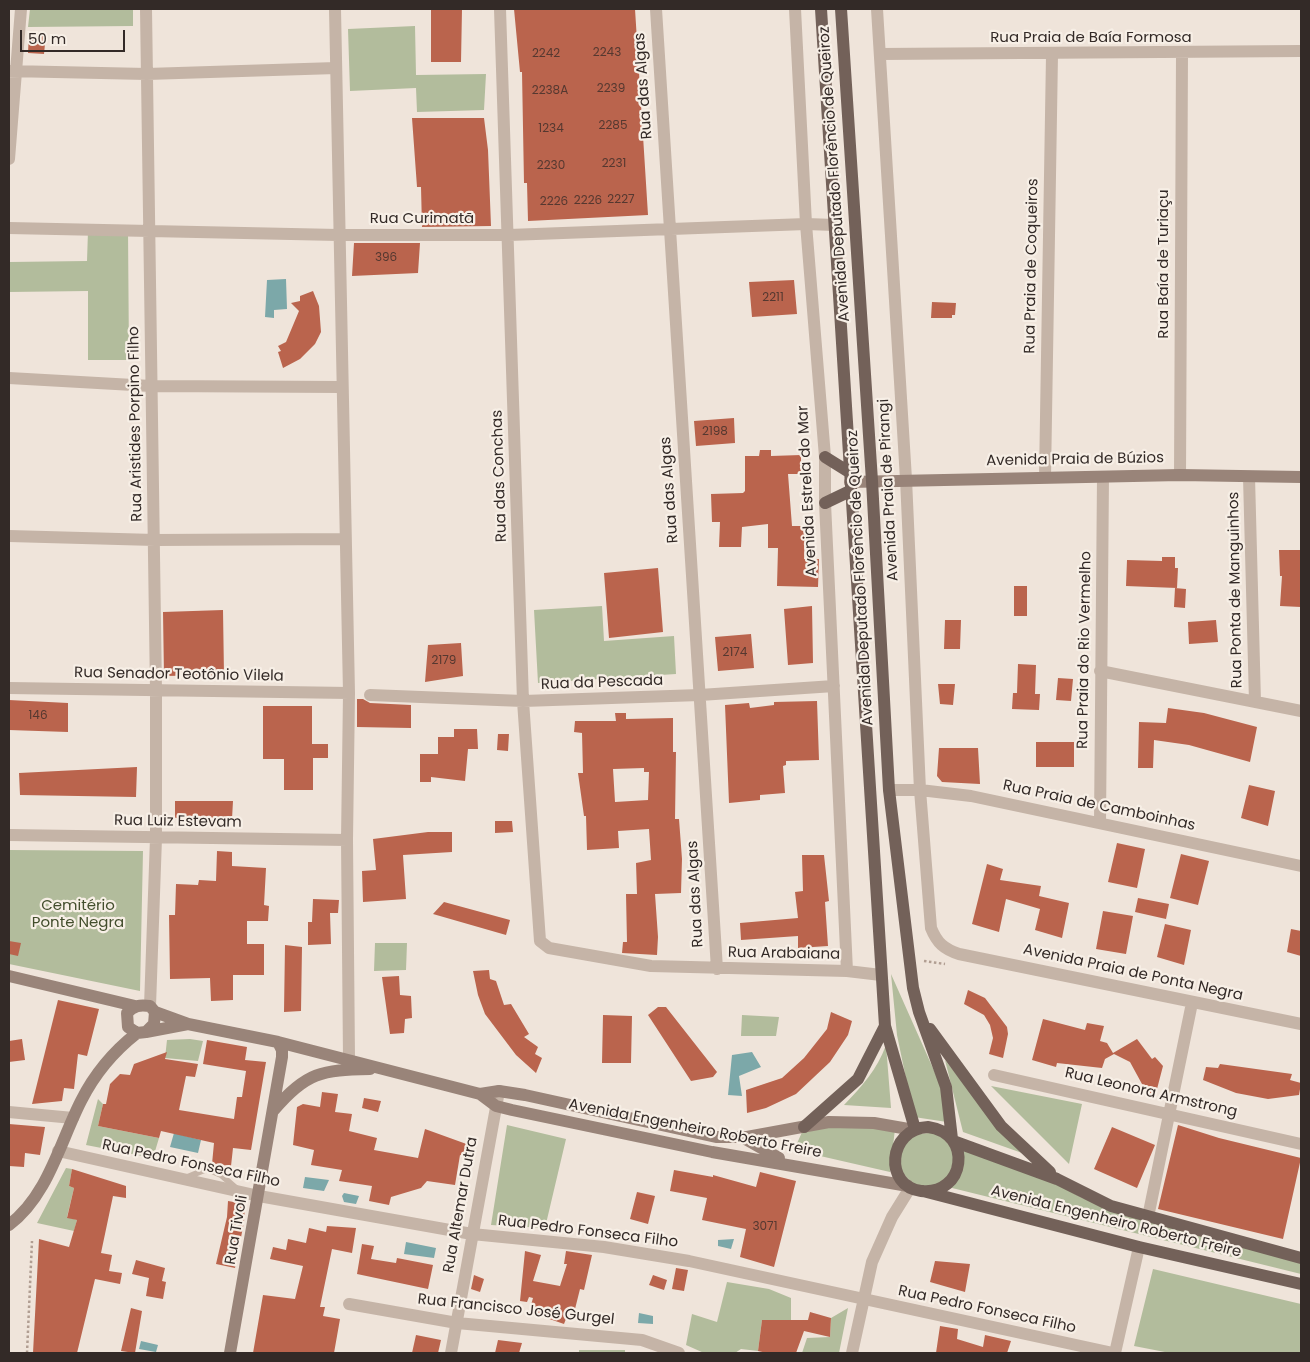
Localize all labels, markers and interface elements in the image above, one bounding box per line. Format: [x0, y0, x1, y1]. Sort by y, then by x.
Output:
scale bar [22, 20, 128, 52]
street label: Avenida Deputado Florêncio de Queiroz [816, 26, 854, 322]
text: 50 m [28, 28, 66, 49]
street label: Rua Praia de Baía Formosa [990, 29, 1192, 47]
street label: Rua das Algas [631, 32, 657, 140]
house number: 2243 [593, 46, 621, 60]
house number: 2242 [532, 47, 560, 61]
house number: 2239 [597, 82, 625, 96]
house number: 2238A [532, 84, 568, 98]
house number: 2285 [599, 119, 627, 133]
house number: 1234 [538, 122, 564, 136]
house number: 2231 [602, 157, 626, 171]
house number: 2230 [537, 159, 565, 173]
street label: Rua Praia de Coqueiros [1021, 178, 1043, 354]
street label: Rua Baía de Turiaçu [1155, 189, 1173, 339]
house number: 2227 [607, 193, 635, 207]
house number: 2226 [574, 194, 602, 208]
house number: 2226 [540, 195, 568, 209]
street label: Rua Curimatã [370, 210, 474, 228]
house number: 396 [375, 251, 397, 265]
house number: 2211 [762, 291, 784, 305]
street label: Rua Aristides Porpino Filho [125, 326, 147, 522]
street label: Avenida Praia de Pirangi [875, 398, 903, 582]
street label: Avenida Estrela do Mar [795, 405, 821, 577]
street label: Rua das Conchas [489, 410, 511, 542]
house number: 2198 [702, 425, 728, 439]
street label: Avenida Deputado Florêncio de Queiroz [844, 430, 878, 726]
street label: Rua das Algas [657, 436, 683, 544]
street label: Avenida Praia de Búzios [986, 449, 1164, 471]
street label: Rua Ponta de Manguinhos [1225, 492, 1247, 688]
street label: Rua Praia do Rio Vermelho [1074, 551, 1096, 749]
house number: 2174 [723, 646, 747, 660]
house number: 2179 [432, 654, 456, 668]
street label: Rua Senador Teotônio Vilela [74, 664, 284, 686]
street label: Rua da Pescada [540, 672, 664, 694]
house number: 146 [28, 709, 48, 723]
street label: Rua Praia de Camboinhas [1001, 777, 1197, 835]
street label: Rua Luiz Estevam [114, 812, 242, 832]
street label: Rua das Algas [684, 840, 708, 948]
park label: Cemitério Ponte Negra [32, 897, 124, 932]
street label: Avenida Praia de Ponta Negra [1021, 941, 1245, 1005]
street label: Rua Arabaiana [728, 944, 840, 964]
street label: Rua Leonora Armstrong [1063, 1064, 1239, 1122]
street label: Avenida Engenheiro Roberto Freire [567, 1096, 823, 1162]
street label: Rua Altemar Dutra [440, 1135, 482, 1275]
street label: Rua Pedro Fonseca Filho [100, 1136, 282, 1192]
street label: Avenida Engenheiro Roberto Freire [989, 1182, 1243, 1262]
street label: Rua Tivoli [222, 1194, 252, 1266]
street label: Rua Pedro Fonseca Filho [497, 1212, 679, 1252]
house number: 3071 [753, 1220, 777, 1234]
street label: Rua Pedro Fonseca Filho [896, 1282, 1078, 1338]
street label: Rua Francisco José Gurgel [417, 1291, 615, 1329]

